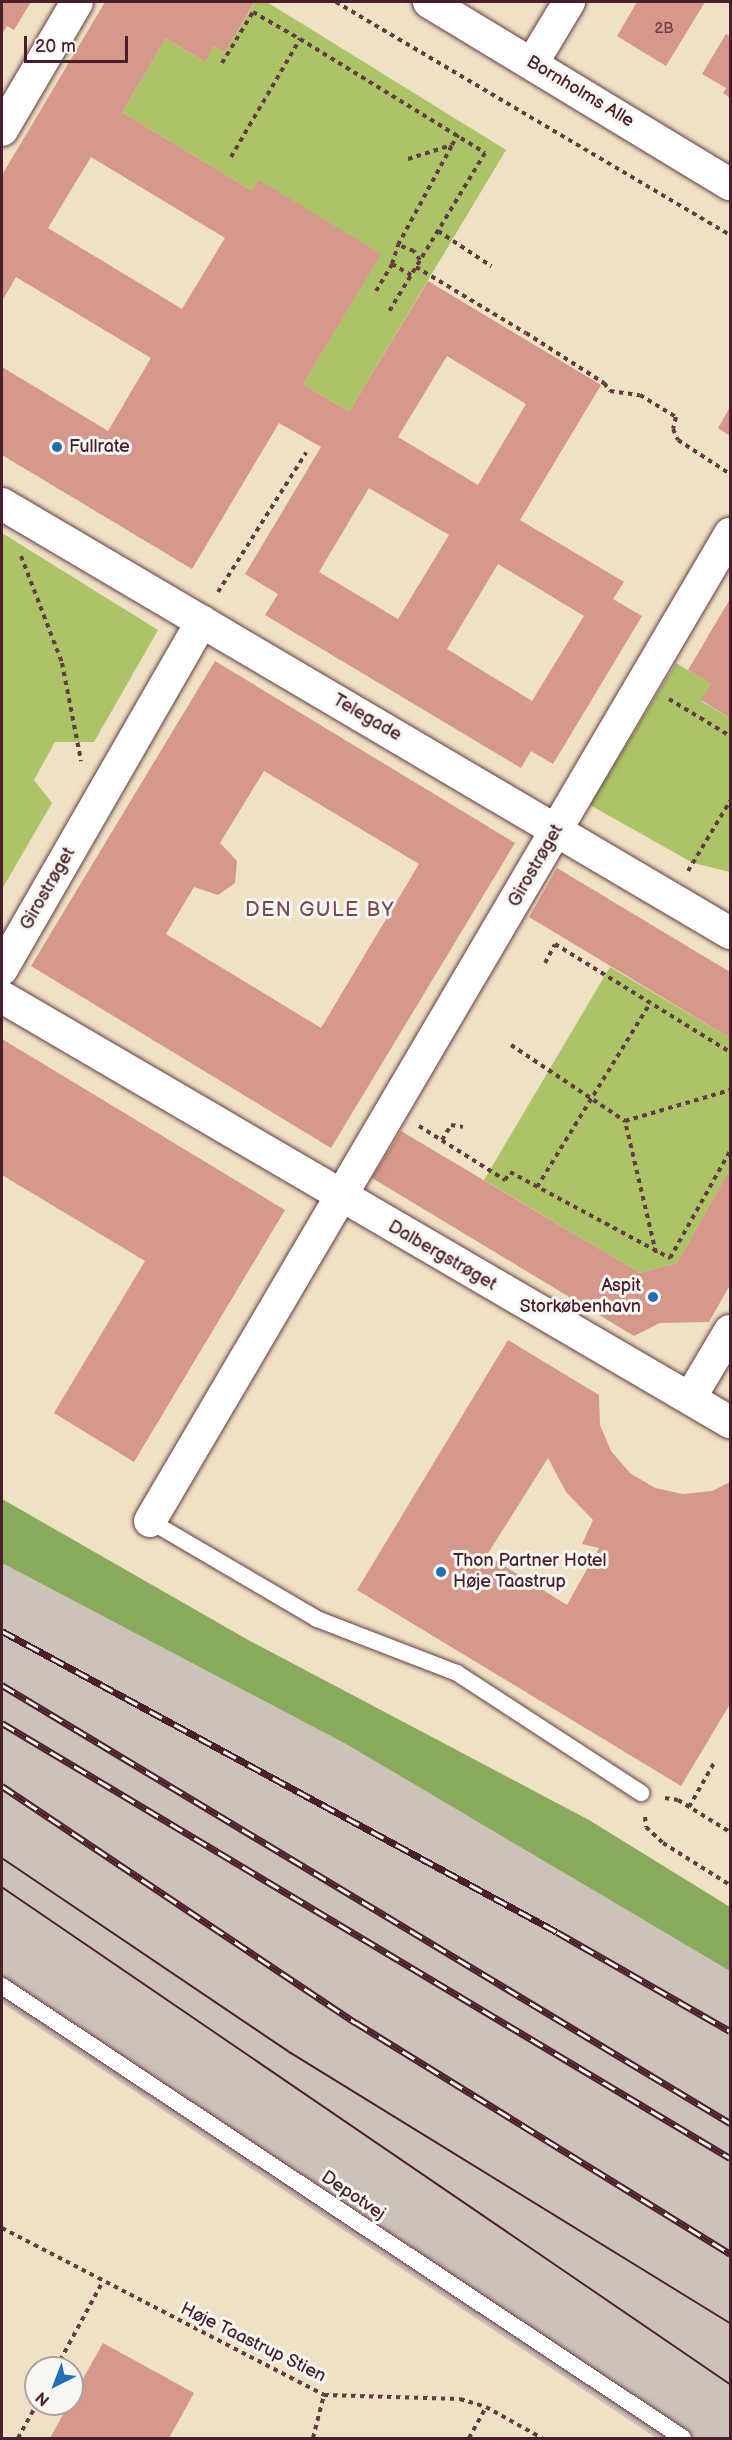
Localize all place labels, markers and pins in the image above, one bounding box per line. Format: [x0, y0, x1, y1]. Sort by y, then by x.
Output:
place label: Fullrate [69, 436, 130, 458]
marker: Fullrate [50, 440, 64, 454]
place label: Aspit Storkøbenhavn [520, 1276, 641, 1318]
marker: Aspit Storkøbenhavn [646, 1290, 660, 1304]
place label: Thon Partner Hotel Høje Taastrup [453, 1551, 607, 1594]
marker: Thon Partner Hotel Høje Taastrup [434, 1565, 448, 1579]

